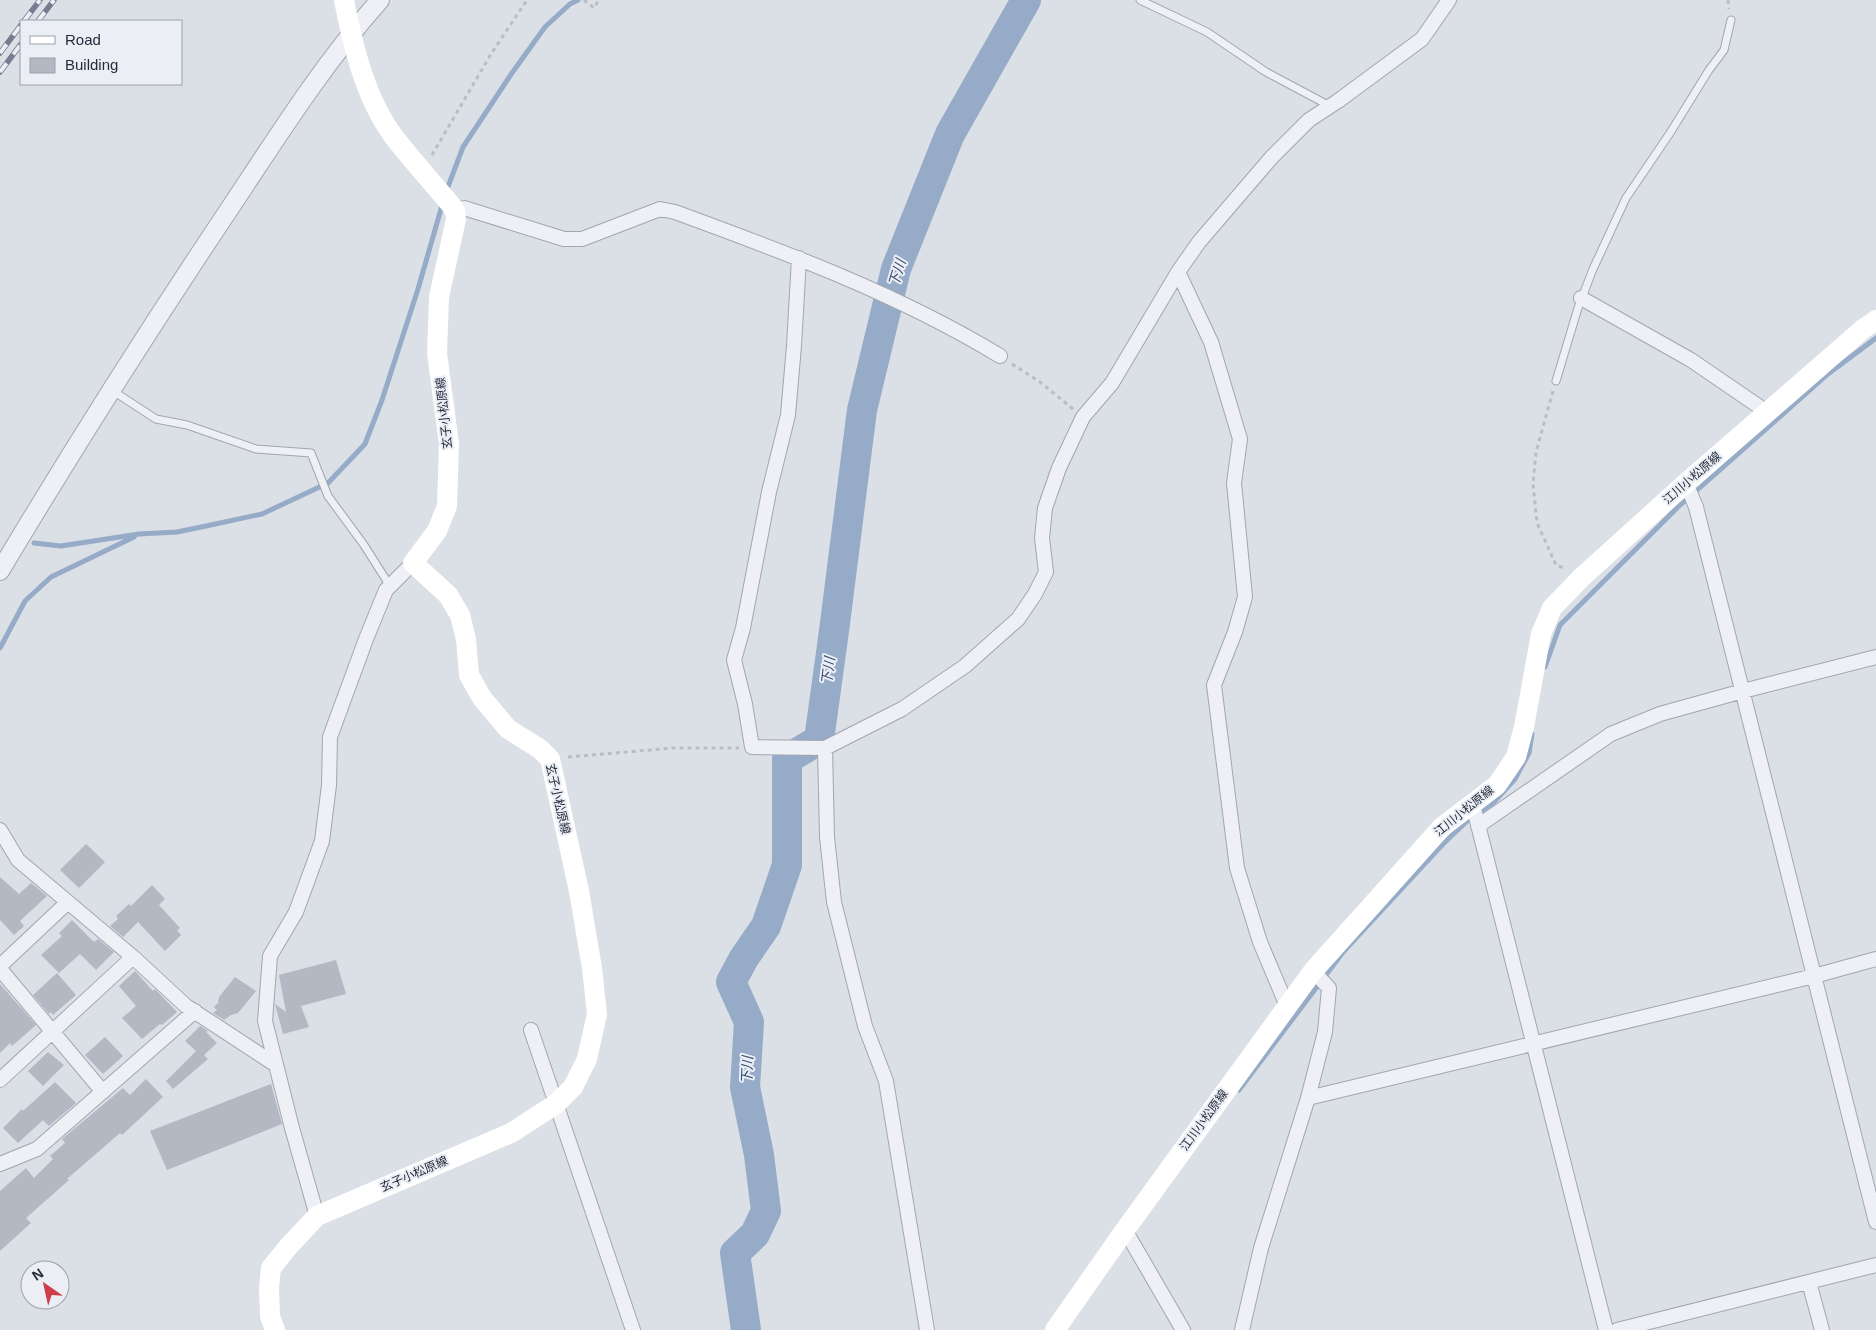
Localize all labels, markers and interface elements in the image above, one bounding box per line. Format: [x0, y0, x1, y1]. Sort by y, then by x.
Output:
legend [20, 20, 182, 85]
text: Road [65, 31, 101, 48]
text: Building [65, 56, 118, 73]
water label: 下川 [885, 255, 909, 289]
street label: 玄子小松原線 [433, 376, 455, 450]
street label: 江川小松原線 [1660, 449, 1724, 507]
water label: 下川 [818, 654, 838, 686]
street label: 玄子小松原線 [543, 762, 573, 836]
street label: 江川小松原線 [1432, 783, 1496, 839]
water label: 下川 [739, 1054, 756, 1084]
street label: 江川小松原線 [1177, 1087, 1231, 1153]
street label: 玄子小松原線 [378, 1153, 450, 1195]
north arrow [20, 1260, 70, 1310]
text: N [29, 1265, 46, 1284]

